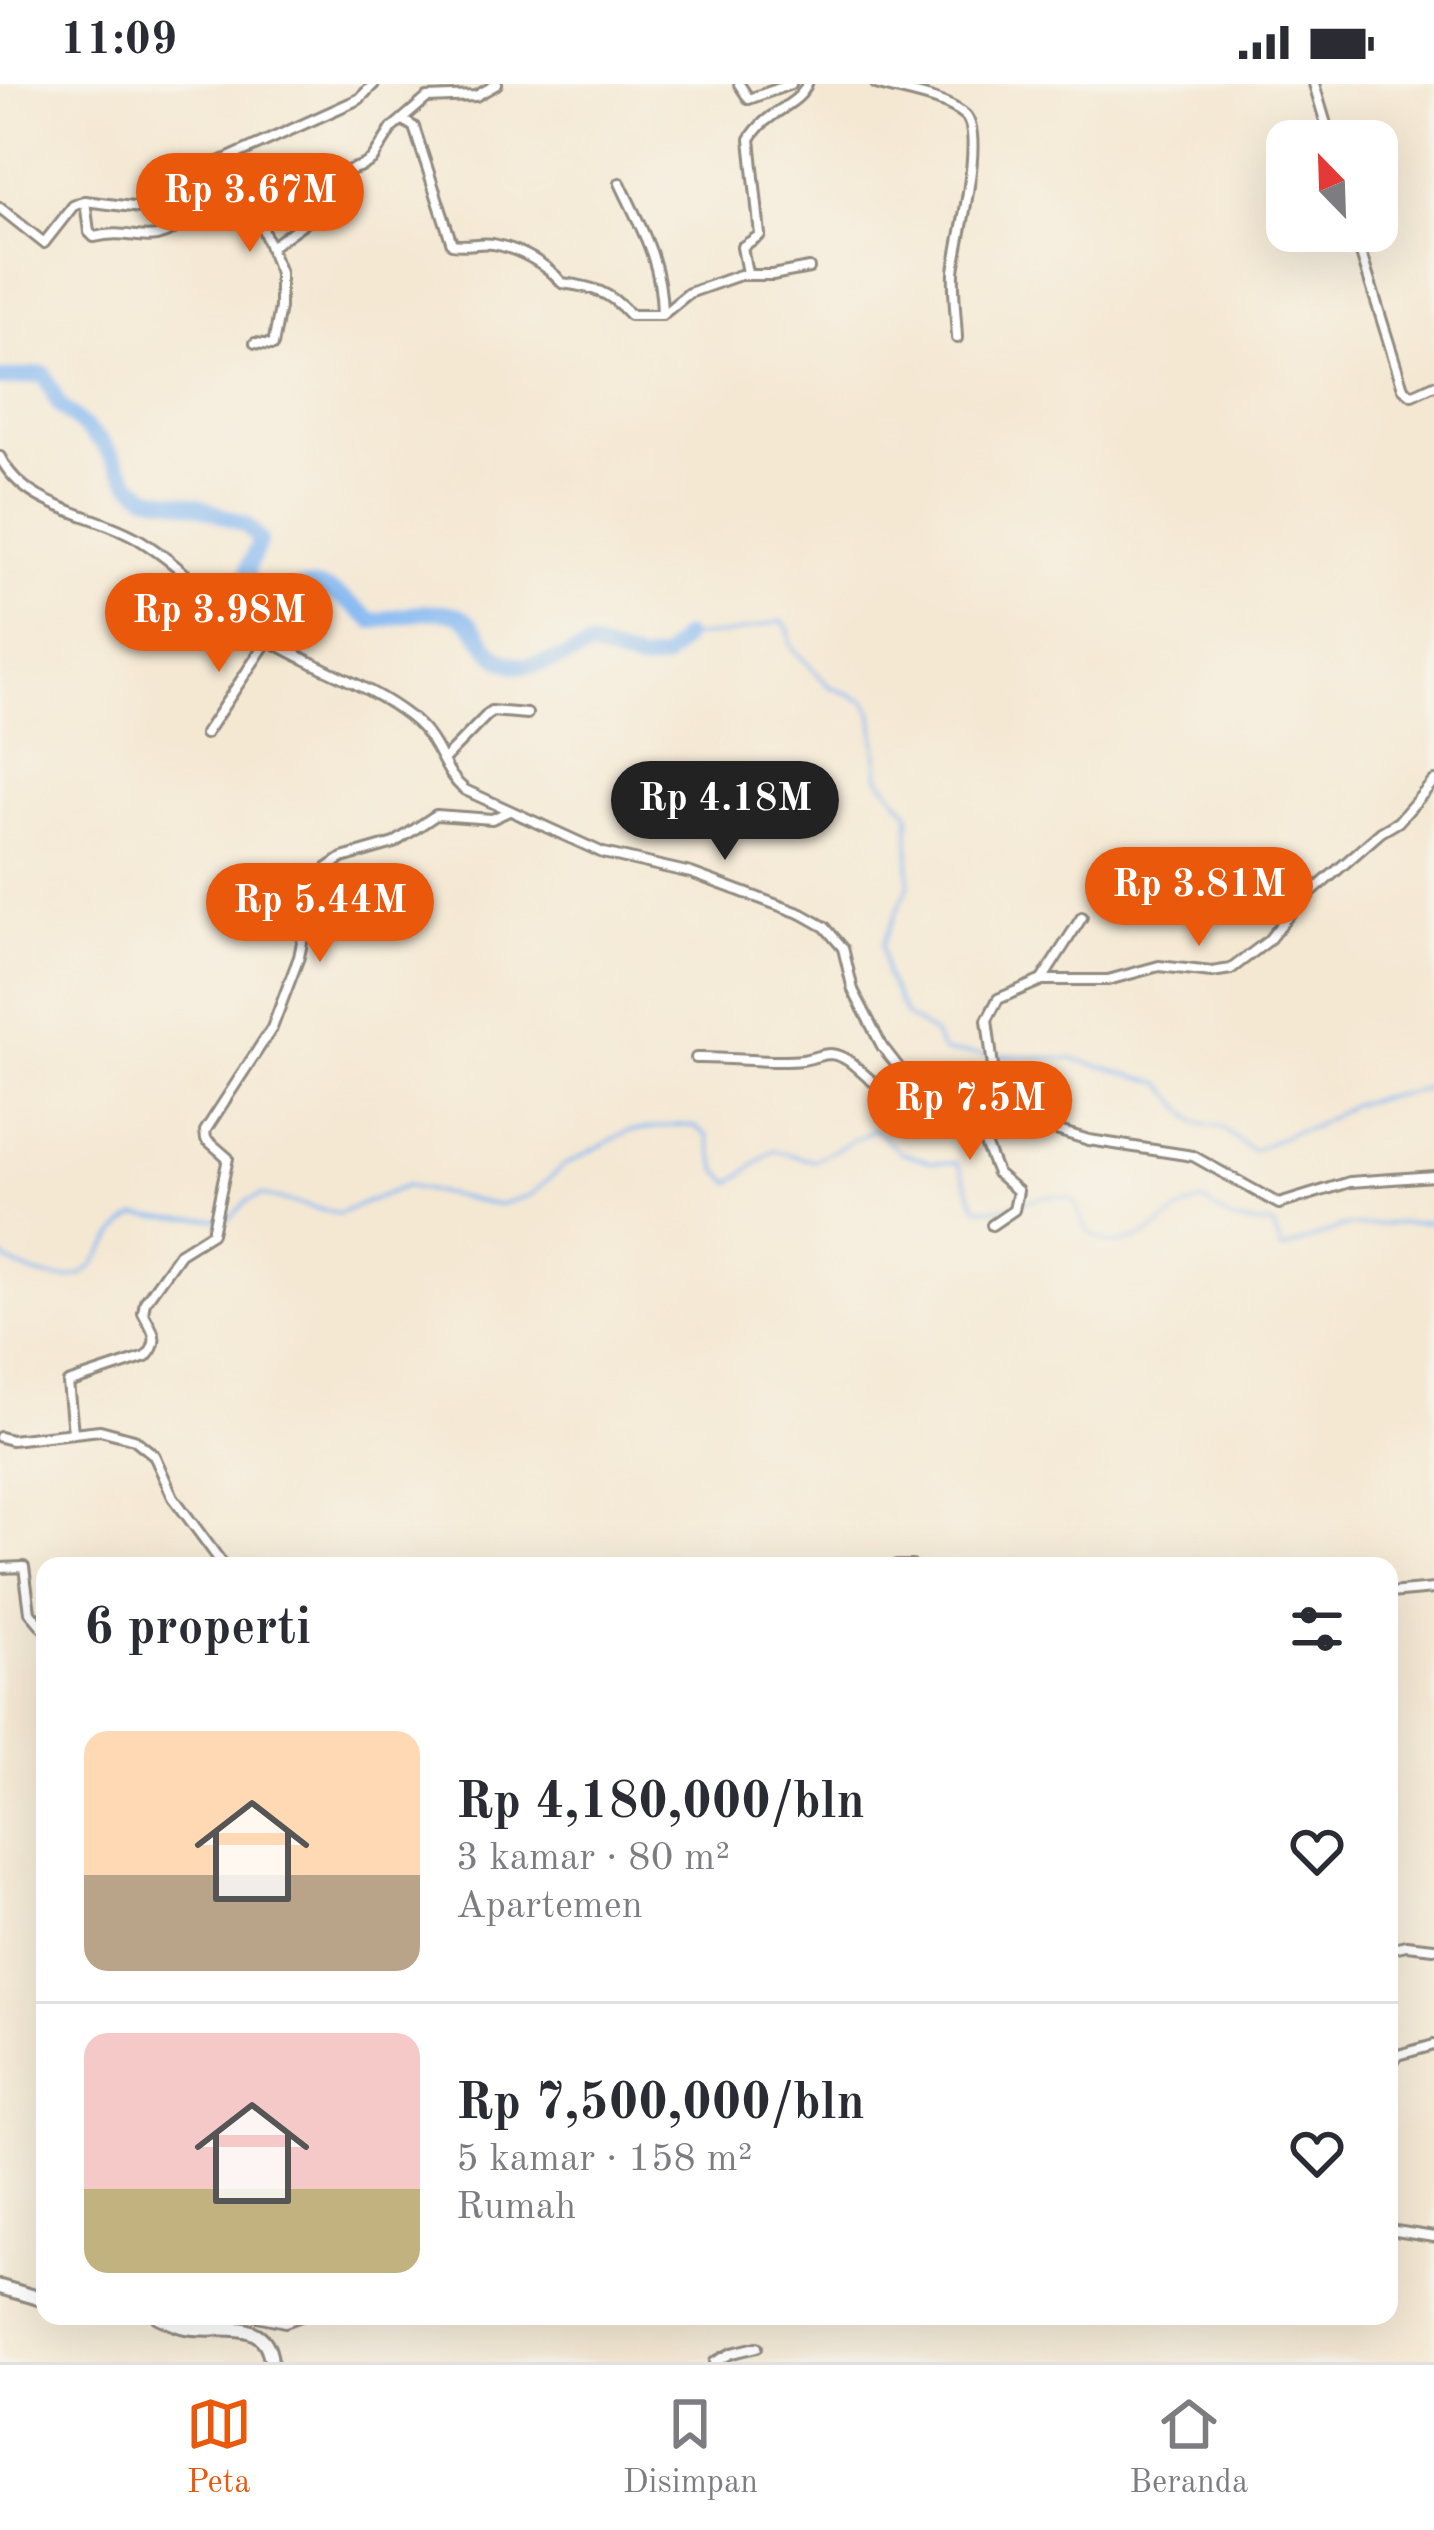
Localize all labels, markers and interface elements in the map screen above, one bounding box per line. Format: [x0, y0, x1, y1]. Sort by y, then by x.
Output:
text: 11:09 [60, 19, 177, 64]
north arrow [1266, 120, 1398, 252]
map controls [1266, 120, 1398, 252]
pin: Rp 3.67M [126, 153, 374, 255]
text: Rp 3.67M [163, 172, 337, 211]
pin: Rp 3.98M [95, 573, 343, 675]
text: Rp 3.98M [132, 592, 306, 631]
pin: Rp 4.18M [601, 761, 849, 863]
text: Rp 4.18M [638, 780, 812, 819]
pin: Rp 3.81M [1075, 847, 1323, 949]
pin: Rp 5.44M [196, 863, 444, 965]
text: Rp 3.81M [1112, 866, 1286, 905]
text: Rp 5.44M [233, 882, 407, 921]
pin: Rp 7.5M [859, 1061, 1081, 1163]
text: Rp 7.5M [894, 1080, 1046, 1119]
icon: filters [1284, 1596, 1350, 1662]
text: 6 properti [84, 1604, 311, 1655]
text: Rp 4,180,000/bln [456, 1778, 865, 1829]
icon: home [180, 1779, 324, 1923]
icon: heart [1284, 1818, 1350, 1884]
text: 3 kamar · 80 m² [456, 1839, 730, 1878]
text: Apartemen [456, 1887, 643, 1926]
text: Rp 7,500,000/bln [456, 2079, 865, 2130]
icon: home [180, 2081, 324, 2225]
icon: heart [1284, 2120, 1350, 2186]
text: 5 kamar · 158 m² [456, 2140, 753, 2179]
text: Rumah [456, 2188, 576, 2227]
tab: Peta [186, 2391, 252, 2504]
tab: Disimpan [623, 2391, 758, 2504]
tab: Beranda [1129, 2391, 1248, 2504]

